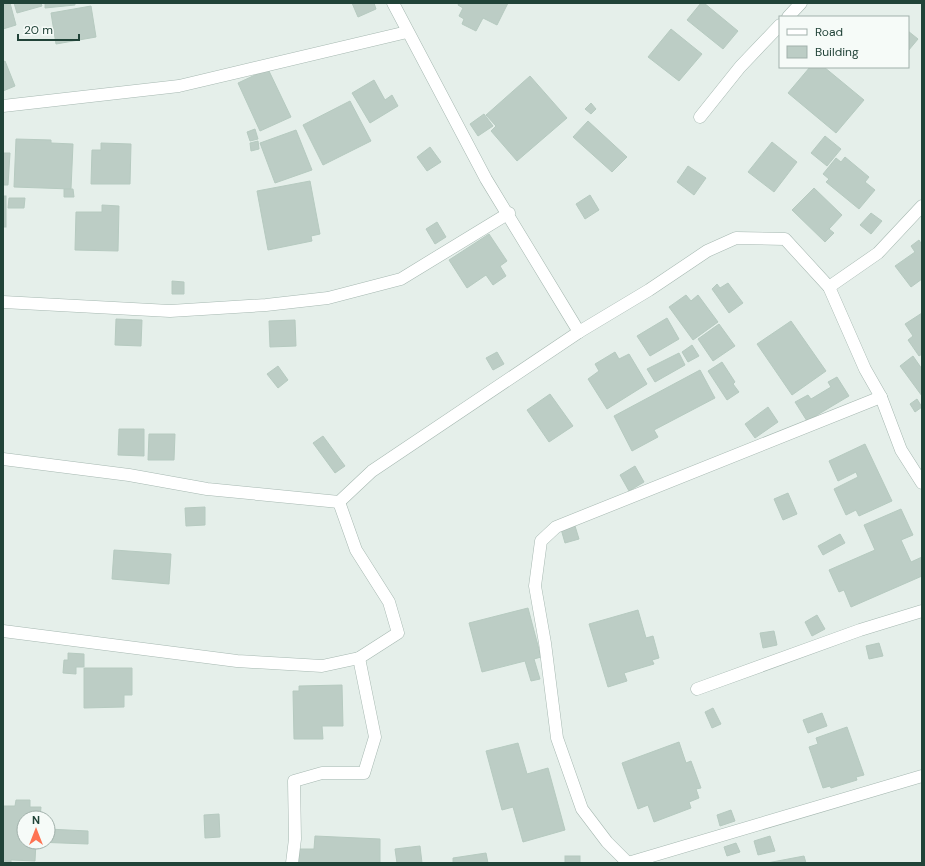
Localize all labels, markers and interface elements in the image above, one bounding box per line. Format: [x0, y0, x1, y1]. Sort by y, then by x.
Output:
scale bar [18, 16, 79, 42]
legend [779, 16, 909, 68]
text: 20 m [24, 22, 53, 38]
text: Road [815, 24, 843, 40]
text: Building [815, 44, 859, 60]
north arrow [16, 810, 56, 850]
text: N [32, 813, 40, 827]

